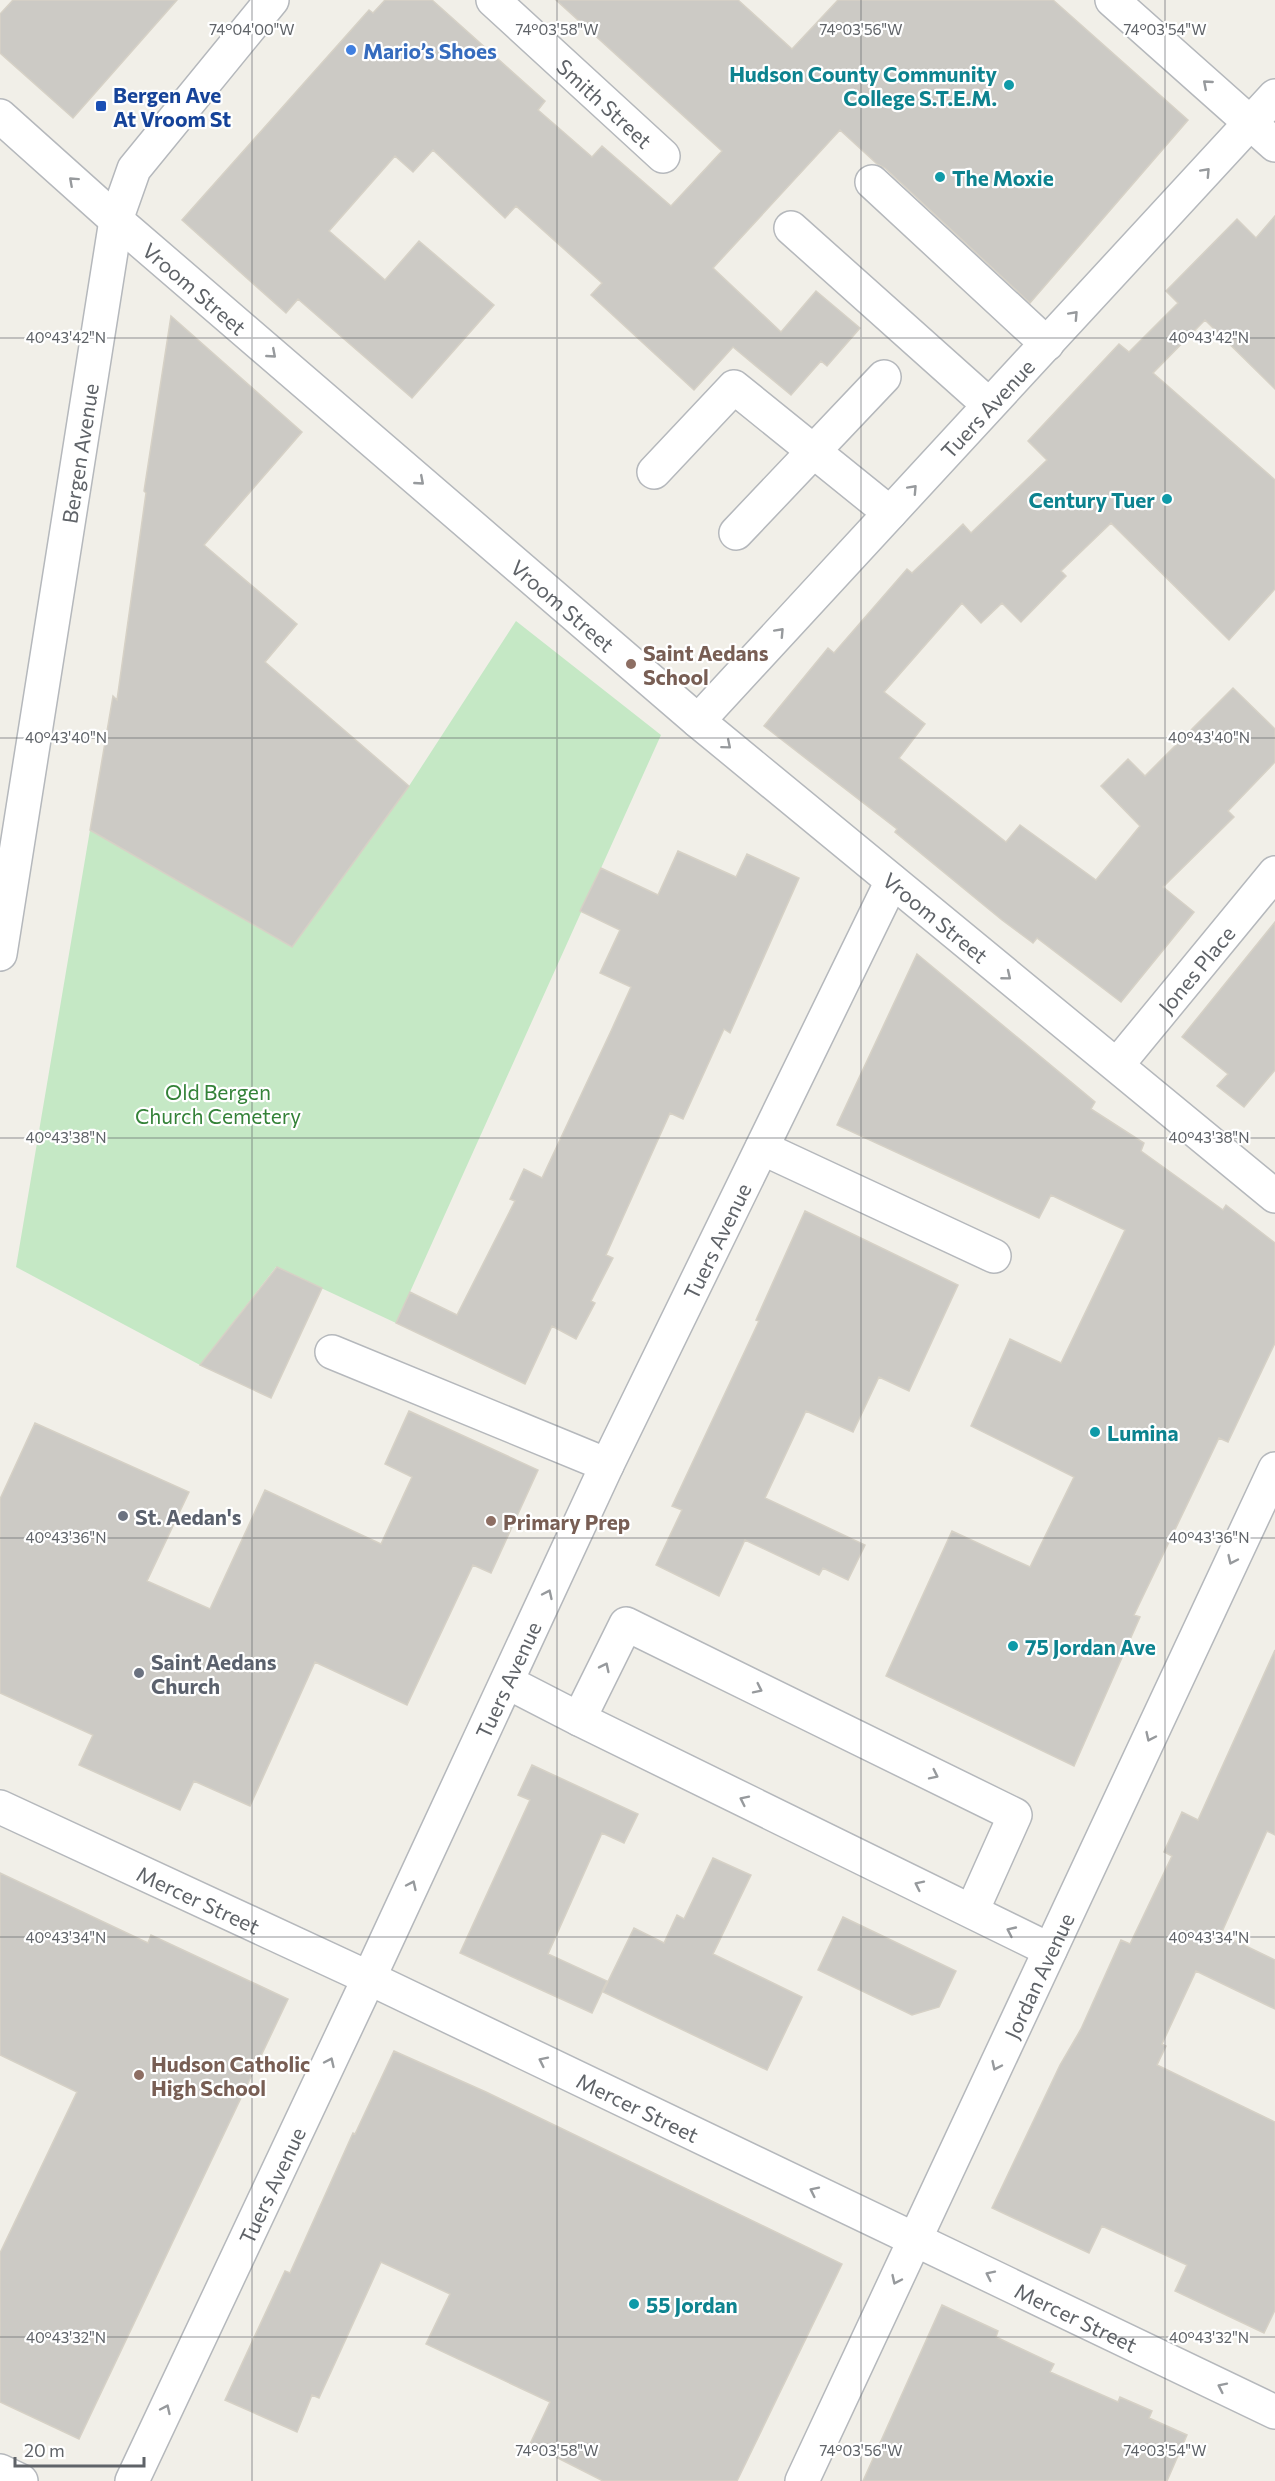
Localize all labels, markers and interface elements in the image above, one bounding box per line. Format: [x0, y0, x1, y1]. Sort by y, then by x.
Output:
text: 74°04'00"W [209, 20, 295, 38]
text: 74°03'58"W [516, 20, 598, 38]
text: 74°03'56"W [820, 20, 902, 38]
text: 74°03'54"W [1124, 20, 1206, 38]
place label: Mario’s Shoes [363, 38, 497, 63]
marker: Mario’s Shoes [344, 43, 358, 57]
street label: Smith Street [552, 53, 658, 153]
place label: Hudson County Community College S.T.E.M. [729, 61, 997, 110]
marker: Hudson County Community College S.T.E.M. [1002, 78, 1016, 92]
one-way arrow [1204, 80, 1214, 91]
place label: Bergen Ave At Vroom St [113, 82, 231, 131]
marker: Bergen Ave At Vroom St [94, 99, 108, 113]
place label: The Moxie [952, 165, 1054, 190]
one-way arrow [1199, 168, 1210, 178]
marker: The Moxie [933, 170, 947, 184]
one-way arrow [69, 177, 80, 188]
street label: Vroom Street [138, 237, 252, 339]
one-way arrow [1067, 311, 1078, 321]
text: 40°43'42"N [26, 328, 106, 346]
text: 40°43'42"N [1169, 328, 1249, 346]
one-way arrow [265, 347, 276, 358]
street label: Tuers Avenue [935, 353, 1039, 463]
street label: Bergen Avenue [56, 381, 103, 525]
one-way arrow [413, 474, 424, 485]
one-way arrow [906, 485, 917, 495]
place label: Century Tuer [1028, 487, 1155, 512]
marker: Century Tuer [1160, 492, 1174, 506]
street label: Vroom Street [507, 554, 620, 656]
one-way arrow [773, 628, 784, 638]
place label: Saint Aedans School [643, 640, 769, 689]
marker: Saint Aedans School [624, 657, 638, 671]
text: 40°43'40"N [25, 728, 107, 746]
text: 40°43'40"N [1168, 728, 1250, 746]
one-way arrow [720, 738, 731, 749]
street label: Vroom Street [879, 867, 993, 967]
street label: Jones Place [1152, 920, 1239, 1018]
one-way arrow [1001, 968, 1012, 979]
park label: Old Bergen Church Cemetery [135, 1079, 301, 1128]
text: 40°43'38"N [26, 1128, 106, 1146]
text: 40°43'38"N [1169, 1128, 1249, 1146]
street label: Tuers Avenue [677, 1179, 755, 1303]
place label: Lumina [1107, 1420, 1179, 1445]
marker: Lumina [1088, 1425, 1102, 1439]
place label: St. Aedan's [135, 1504, 242, 1529]
marker: St. Aedan's [116, 1509, 130, 1523]
place label: Primary Prep [503, 1509, 630, 1534]
marker: Primary Prep [484, 1514, 498, 1528]
text: 40°43'36"N [26, 1528, 106, 1546]
text: 40°43'36"N [1169, 1528, 1249, 1546]
one-way arrow [1228, 1554, 1240, 1565]
one-way arrow [540, 1589, 552, 1600]
street label: Tuers Avenue [470, 1617, 545, 1742]
place label: 75 Jordan Ave [1025, 1634, 1156, 1659]
marker: 75 Jordan Ave [1006, 1639, 1020, 1653]
place label: Saint Aedans Church [151, 1649, 277, 1698]
one-way arrow [598, 1662, 609, 1673]
marker: Saint Aedans Church [132, 1666, 146, 1680]
one-way arrow [752, 1682, 763, 1694]
one-way arrow [1145, 1730, 1157, 1741]
one-way arrow [927, 1768, 938, 1780]
one-way arrow [740, 1795, 751, 1807]
street label: Mercer Street [133, 1860, 264, 1938]
one-way arrow [405, 1881, 417, 1892]
one-way arrow [915, 1881, 926, 1893]
street label: Jordan Avenue [998, 1909, 1078, 2042]
one-way arrow [1006, 1927, 1017, 1939]
text: 40°43'34"N [26, 1928, 106, 1946]
text: 40°43'34"N [1169, 1928, 1249, 1946]
place label: Hudson Catholic High School [151, 2051, 310, 2100]
one-way arrow [539, 2056, 550, 2068]
one-way arrow [322, 2057, 334, 2068]
one-way arrow [991, 2059, 1003, 2070]
street label: Mercer Street [573, 2067, 703, 2147]
marker: Hudson Catholic High School [132, 2068, 146, 2082]
street label: Tuers Avenue [233, 2123, 310, 2248]
one-way arrow [809, 2186, 820, 2198]
one-way arrow [985, 2271, 996, 2283]
one-way arrow [891, 2274, 903, 2285]
street label: Mercer Street [1011, 2277, 1141, 2357]
place label: 55 Jordan [646, 2292, 738, 2317]
marker: 55 Jordan [627, 2297, 641, 2311]
text: 40°43'32"N [26, 2328, 106, 2346]
text: 40°43'32"N [1169, 2328, 1249, 2346]
one-way arrow [1218, 2383, 1229, 2395]
one-way arrow [159, 2405, 171, 2416]
scale bar [15, 2430, 144, 2468]
text: 20 m [24, 2439, 65, 2461]
text: 74°03'58"W [516, 2441, 598, 2459]
text: 74°03'56"W [820, 2441, 902, 2459]
text: 74°03'54"W [1124, 2441, 1206, 2459]

